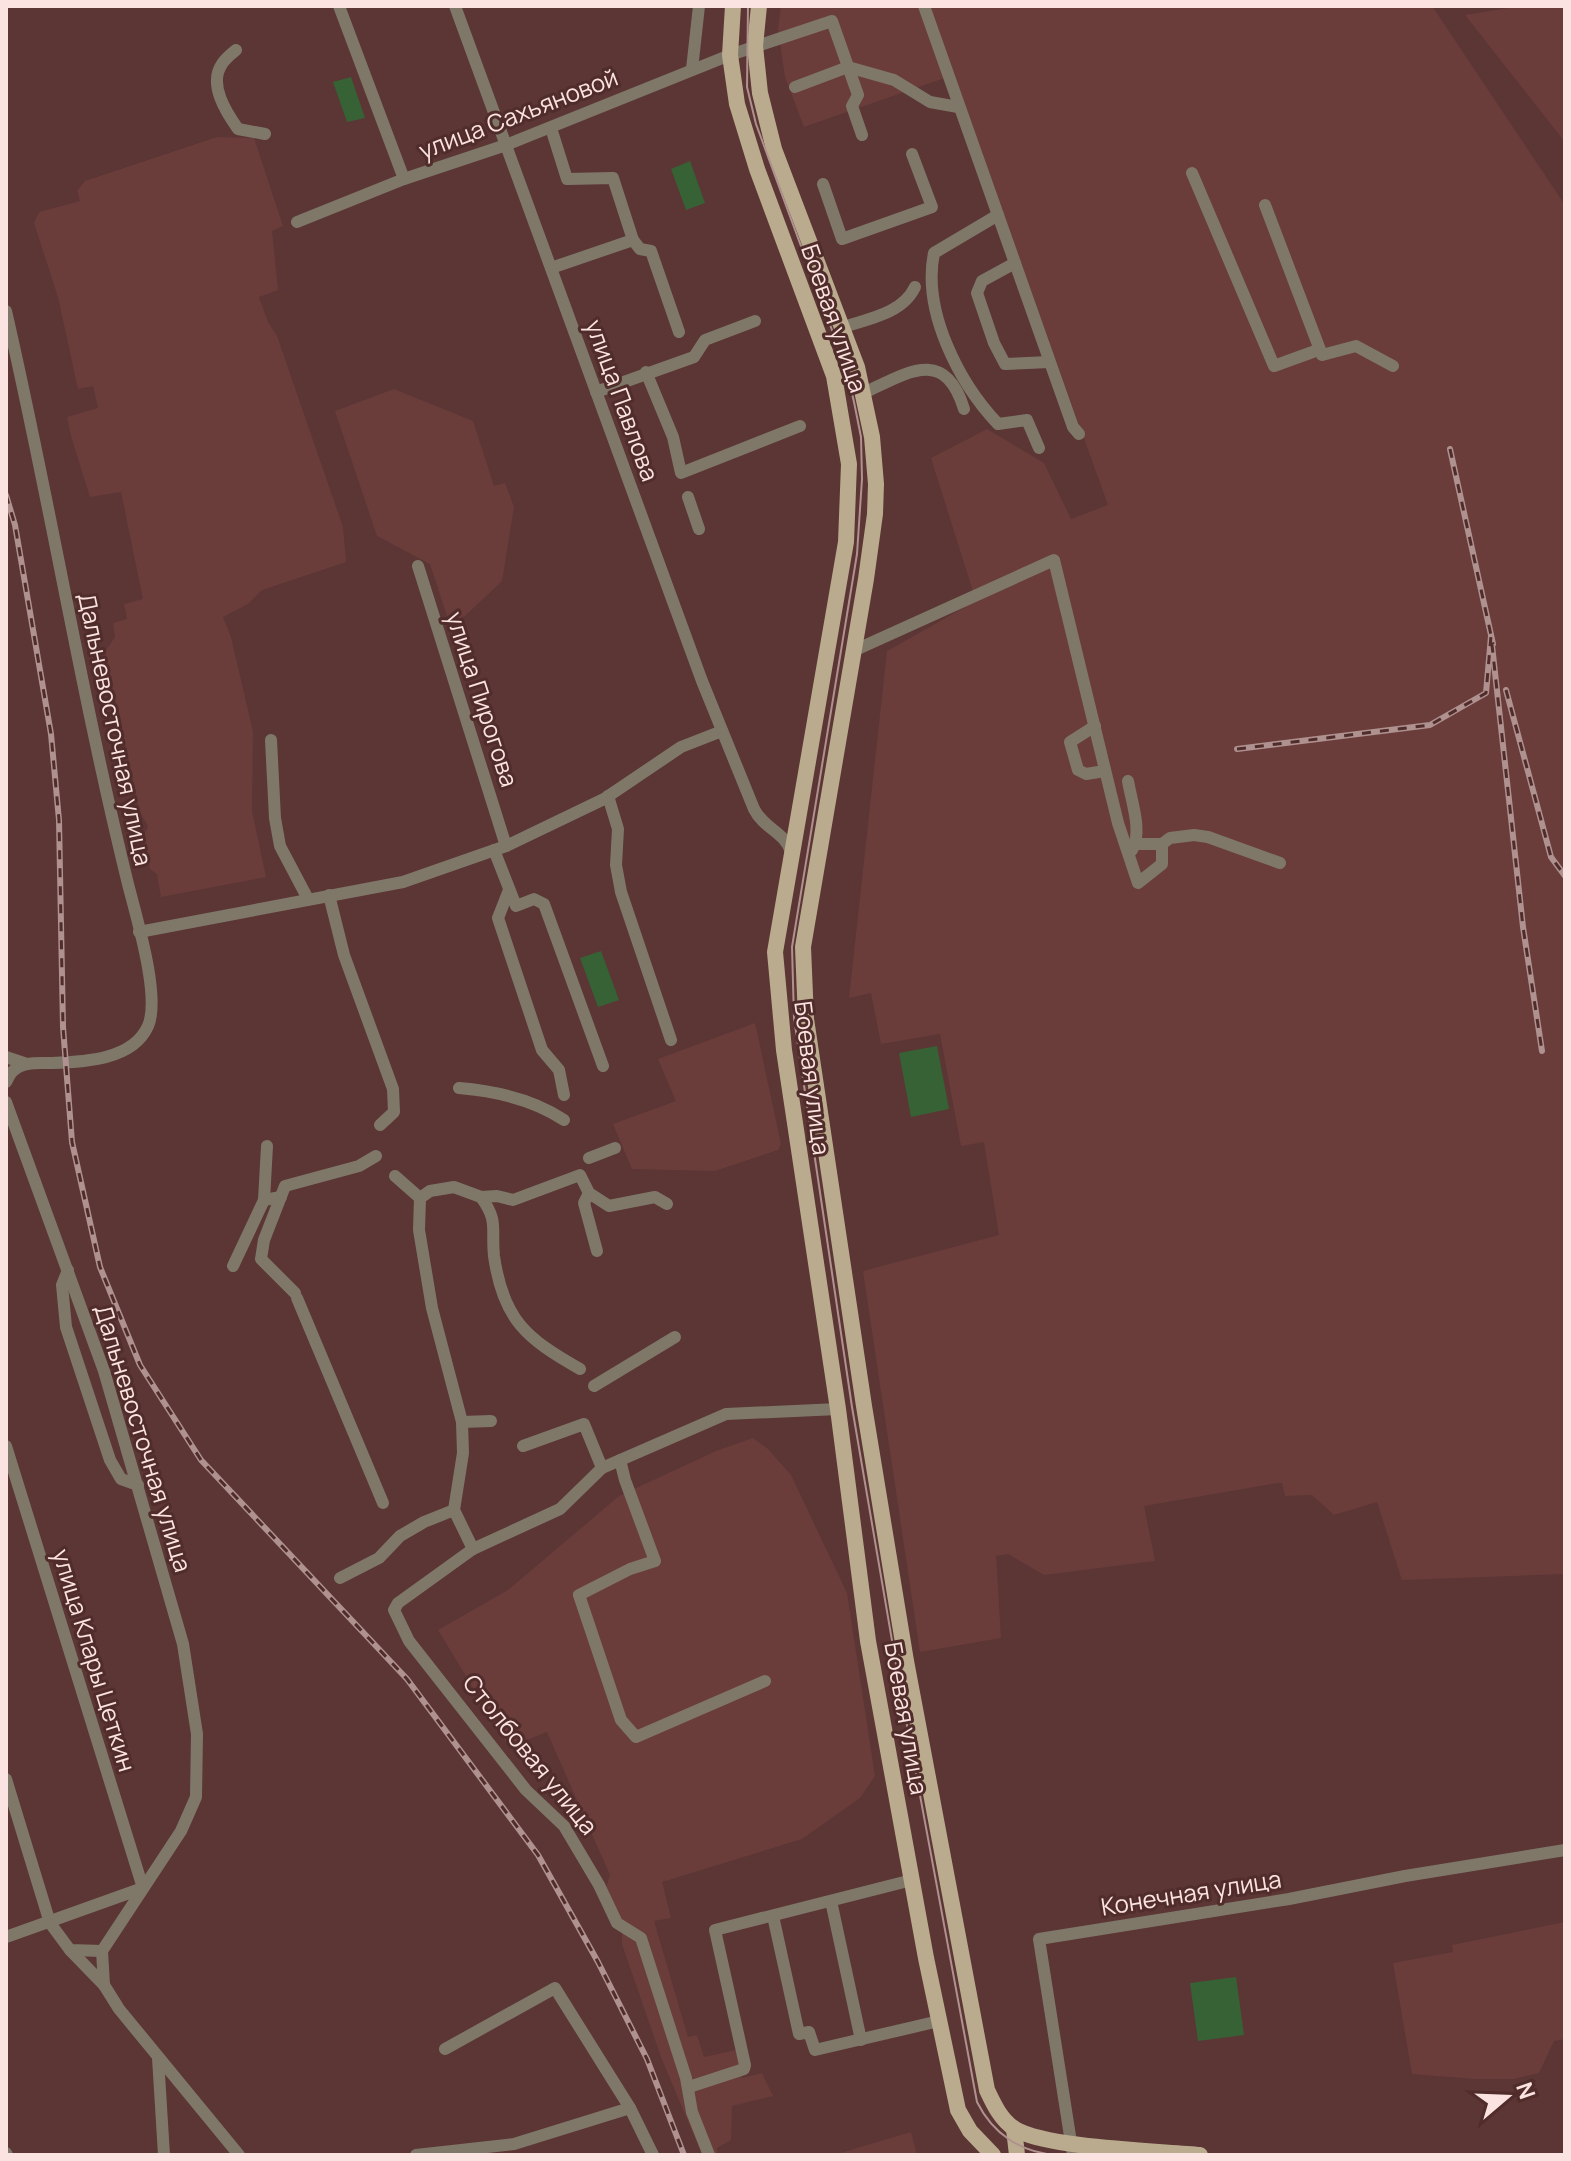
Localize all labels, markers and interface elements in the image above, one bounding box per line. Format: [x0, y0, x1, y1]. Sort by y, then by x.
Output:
street label: улица Сахьяновой [414, 60, 622, 166]
street label: Боевая улица [794, 239, 876, 397]
street label: улица Павлова [578, 315, 668, 485]
street label: Дальневосточная улица [71, 590, 161, 868]
street label: улица Пирогова [439, 607, 527, 791]
street label: Боевая улица [787, 999, 839, 1157]
street label: Дальневосточная улица [88, 1300, 200, 1576]
street label: улица Клары Цеткин [45, 1545, 145, 1775]
street label: Боевая улица [877, 1639, 937, 1797]
street label: Столбовая улица [456, 1667, 606, 1841]
street label: Конечная улица [1098, 1861, 1284, 1923]
north arrow [1467, 2057, 1547, 2137]
text: N [1509, 2078, 1543, 2103]

